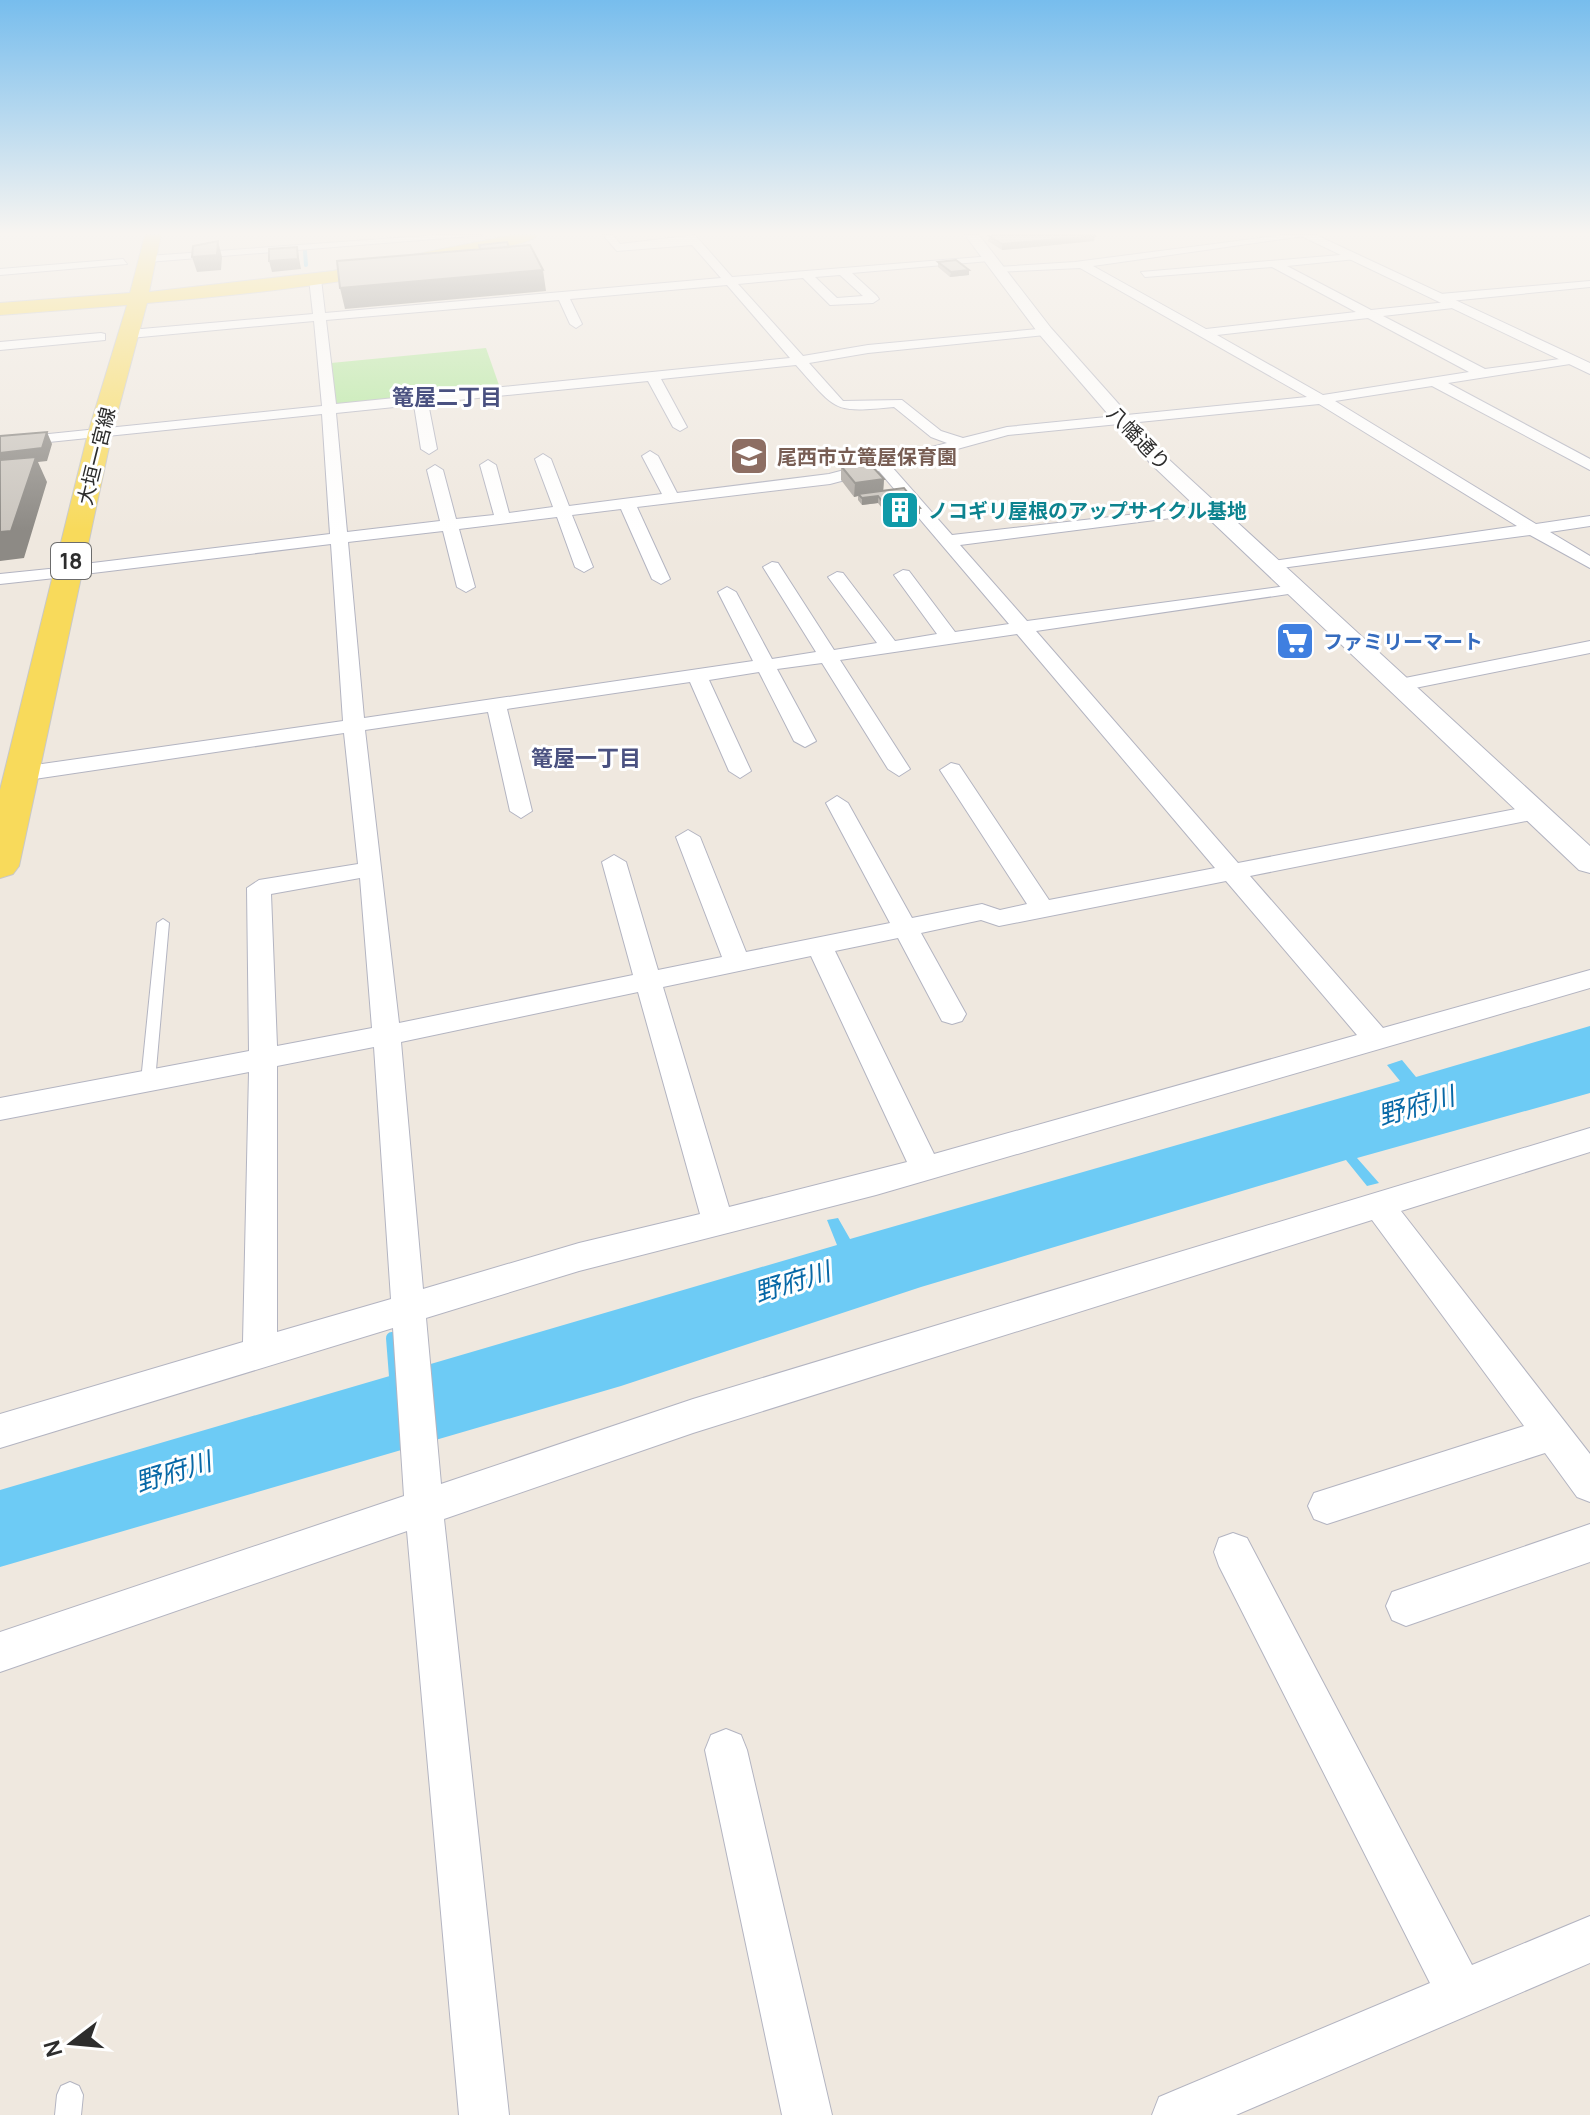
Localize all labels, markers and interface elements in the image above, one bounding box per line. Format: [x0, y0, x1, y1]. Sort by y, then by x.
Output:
district label: 篭屋二丁目 [392, 382, 502, 412]
street label: 八幡通り [1102, 400, 1176, 476]
street label: 大垣一宮線 [71, 404, 121, 508]
school or university icon: 尾西市立篭屋保育園 [728, 435, 770, 477]
place label: 尾西市立篭屋保育園 [777, 443, 957, 470]
building icon: ノコギリ屋根のアップサイクル基地 [879, 489, 921, 531]
place label: ノコギリ屋根のアップサイクル基地 [928, 497, 1247, 524]
road number: 18 [51, 543, 91, 579]
supermarket icon: ファミリーマート [1274, 620, 1316, 662]
place label: ファミリーマート [1323, 628, 1483, 655]
district label: 篭屋一丁目 [531, 743, 641, 773]
water label: 野府川 [1374, 1076, 1461, 1133]
water label: 野府川 [749, 1252, 837, 1310]
water label: 野府川 [130, 1442, 218, 1500]
north arrow [32, 2003, 112, 2083]
text: N [36, 2037, 69, 2060]

